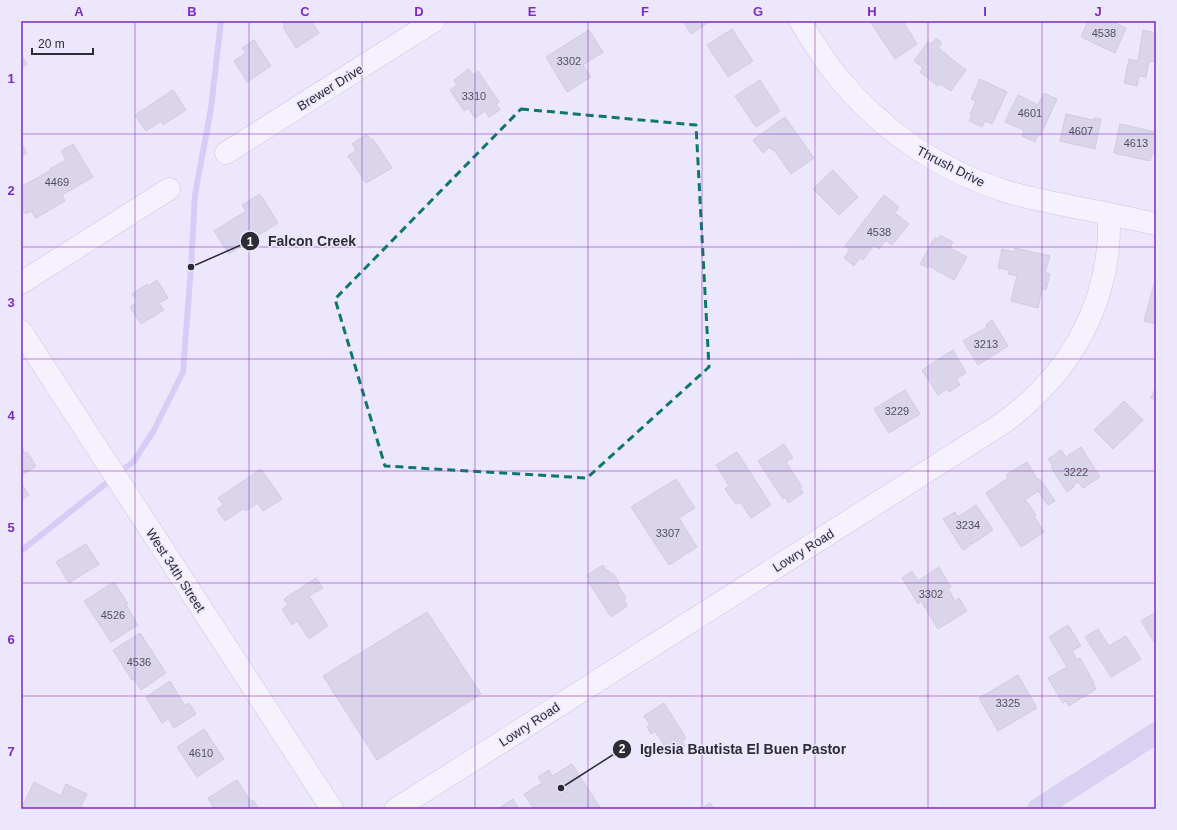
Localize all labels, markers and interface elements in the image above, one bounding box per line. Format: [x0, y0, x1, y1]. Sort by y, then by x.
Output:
text: A [74, 4, 84, 19]
text: B [187, 4, 197, 19]
text: C [300, 4, 310, 19]
text: D [414, 4, 424, 19]
text: E [528, 4, 537, 19]
text: F [641, 4, 649, 19]
text: G [753, 4, 763, 19]
text: H [867, 4, 877, 19]
text: I [983, 4, 987, 19]
text: J [1094, 4, 1102, 19]
house number: 4538 [1092, 27, 1116, 39]
scale bar [32, 30, 93, 56]
text: 20 m [38, 37, 65, 51]
house number: 3302 [557, 55, 581, 67]
street label: Brewer Drive [294, 61, 366, 114]
text: 1 [7, 71, 15, 86]
house number: 3310 [462, 90, 486, 102]
house number: 4601 [1018, 107, 1042, 119]
house number: 4607 [1069, 125, 1093, 137]
house number: 4613 [1124, 137, 1148, 149]
street label: Thrush Drive [914, 143, 987, 190]
house number: 4469 [45, 176, 69, 188]
text: 2 [7, 183, 15, 198]
house number: 4538 [867, 226, 891, 238]
callout: Falcon Creek [240, 228, 363, 254]
text: Falcon Creek [268, 233, 356, 249]
text: 1 [247, 235, 254, 249]
text: 3 [7, 295, 15, 310]
house number: 3213 [974, 338, 998, 350]
house number: 3229 [885, 405, 909, 417]
text: 4 [7, 408, 15, 423]
house number: 3222 [1064, 466, 1088, 478]
house number: 3234 [956, 519, 980, 531]
text: 5 [7, 520, 15, 535]
street label: West 34th Street [143, 526, 208, 615]
street label: Lowry Road [770, 526, 837, 575]
house number: 3307 [656, 527, 680, 539]
house number: 3302 [919, 588, 943, 600]
house number: 4526 [101, 609, 125, 621]
text: 6 [7, 632, 15, 647]
house number: 4536 [127, 656, 151, 668]
house number: 3325 [996, 697, 1020, 709]
street label: Lowry Road [496, 699, 562, 750]
callout: Iglesia Bautista El Buen Pastor [612, 736, 854, 762]
text: Iglesia Bautista El Buen Pastor [640, 741, 847, 757]
text: 2 [619, 742, 626, 756]
text: 7 [7, 744, 15, 759]
house number: 4610 [189, 747, 213, 759]

